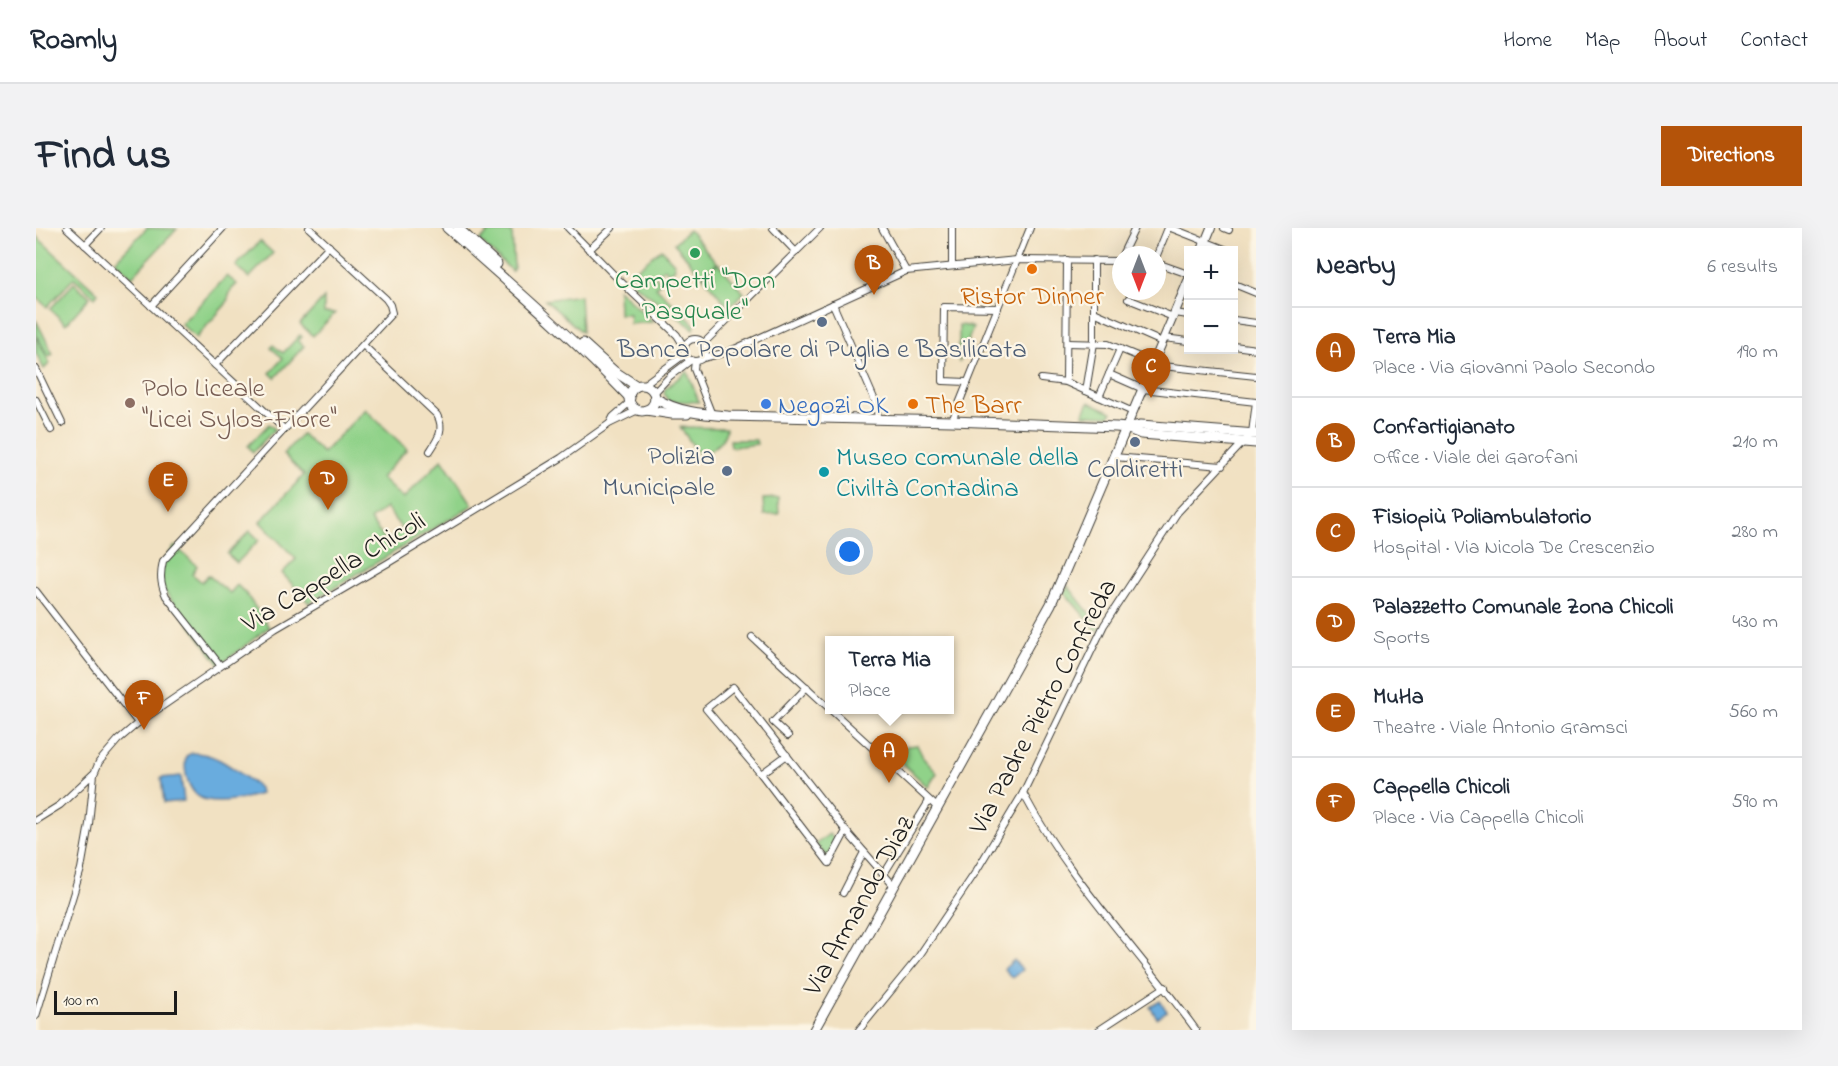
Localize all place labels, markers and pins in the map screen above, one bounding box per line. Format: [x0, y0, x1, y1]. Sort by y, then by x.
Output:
pin: B [854, 245, 894, 295]
marker: Campetti "Don Pasquale" [688, 246, 702, 260]
place label: Campetti "Don Pasquale" [615, 262, 775, 332]
marker: Ristor Dinner [1025, 262, 1039, 276]
place label: Ristor Dinner [960, 278, 1104, 317]
marker: Banca Popolare di Puglia e Basilicata [815, 315, 829, 329]
place label: Banca Popolare di Puglia e Basilicata [616, 331, 1027, 370]
pin: C [1132, 348, 1170, 398]
place label: Polo Liceale "Licei Sylos-Fiore" [142, 370, 337, 440]
place label: Negozi OK [778, 387, 889, 426]
place label: The Barr [925, 387, 1022, 426]
marker: Polo Liceale "Licei Sylos-Fiore" [123, 396, 137, 410]
marker: Negozi OK [759, 397, 773, 411]
marker: The Barr [906, 397, 920, 411]
marker: Coldiretti [1128, 435, 1142, 449]
place label: Polizia Municipale [602, 438, 716, 508]
place label: Museo comunale della Civiltà Contadina [836, 439, 1079, 509]
place label: Coldiretti [1087, 451, 1183, 490]
pin: D [308, 460, 348, 510]
pin: E [148, 462, 188, 512]
marker: Polizia Municipale [720, 464, 734, 478]
marker: Museo comunale della Civiltà Contadina [817, 465, 831, 479]
pin: F [124, 680, 164, 730]
pin: A [870, 734, 908, 783]

